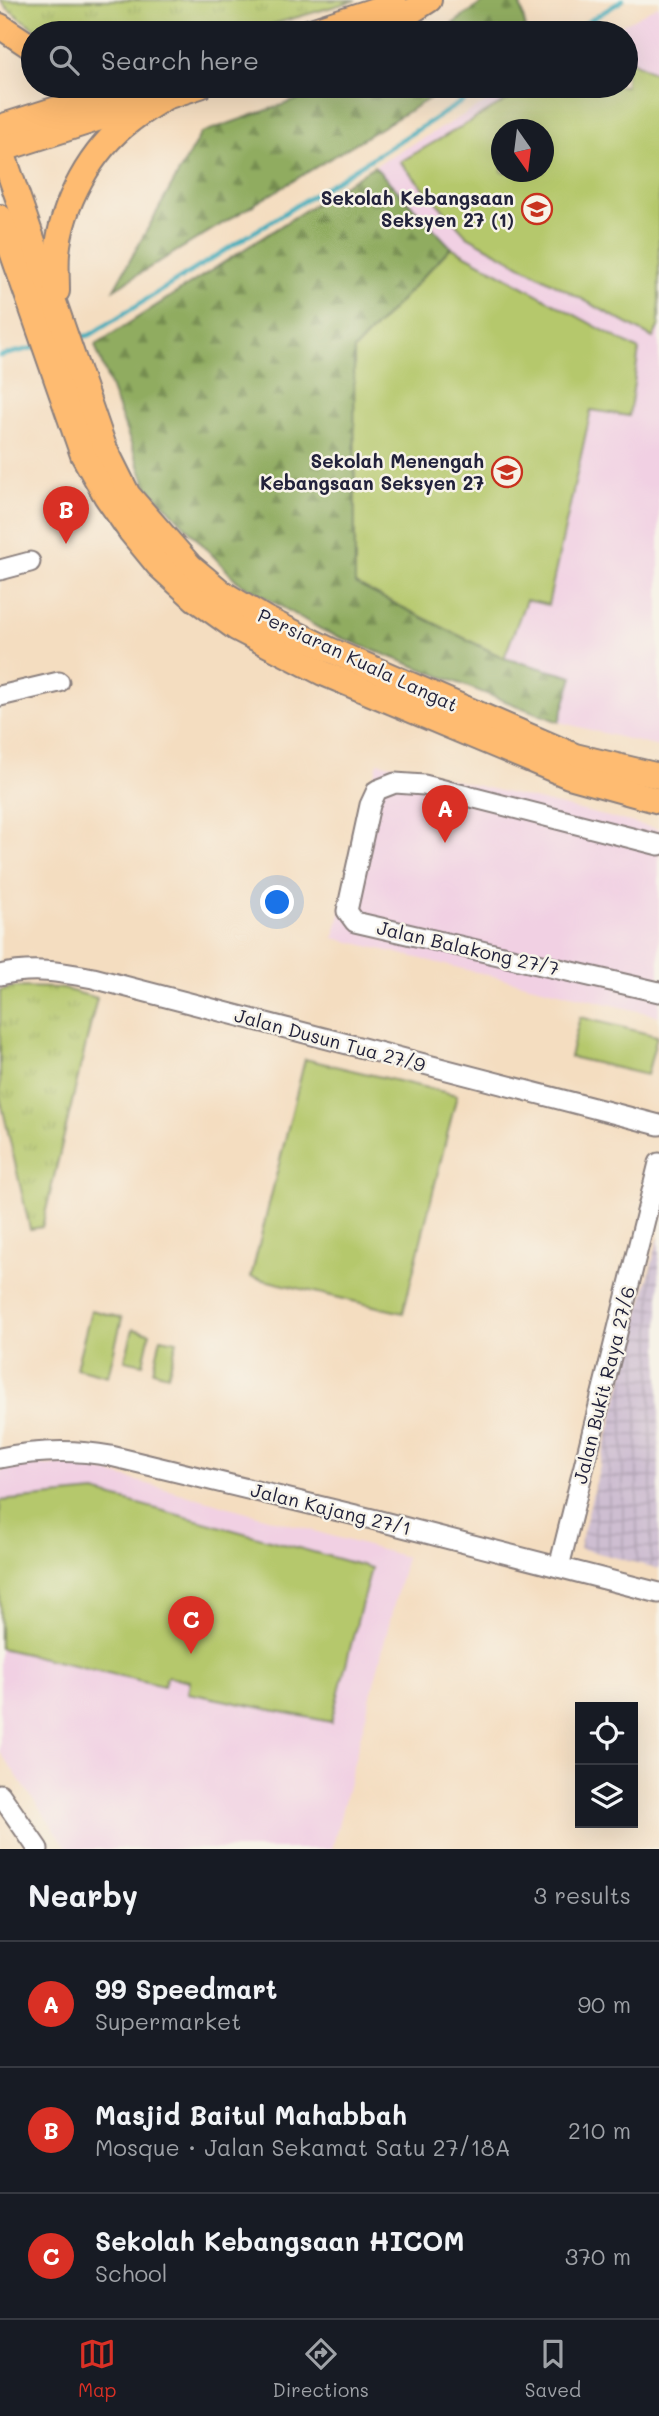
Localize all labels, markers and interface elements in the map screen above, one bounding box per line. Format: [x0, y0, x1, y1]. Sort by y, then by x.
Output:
search box [21, 21, 638, 98]
icon: search [45, 41, 83, 79]
text: Search here [101, 43, 259, 77]
north arrow [491, 119, 554, 182]
place label: Sekolah Kebangsaan Seksyen 27 (1) [321, 185, 514, 232]
school or university icon: Sekolah Kebangsaan Seksyen 27 (1) [520, 192, 554, 226]
place label: Sekolah Menengah Kebangsaan Seksyen 27 [260, 448, 484, 495]
school or university icon: Sekolah Menengah Kebangsaan Seksyen 27 [490, 455, 524, 489]
pin: B [43, 486, 89, 544]
street label: Persiaran Kuala Langat [254, 602, 462, 717]
pin: A [422, 785, 468, 843]
your location [260, 885, 294, 919]
street label: Jalan Balakong 27/7 [374, 914, 562, 981]
street label: Jalan Dusun Tua 27/9 [232, 1002, 428, 1077]
street label: Jalan Bukit Raya 27/6 [567, 1284, 640, 1486]
street label: Jalan Kajang 27/1 [248, 1477, 414, 1541]
pin: C [168, 1596, 214, 1654]
map controls [575, 1702, 638, 1828]
button: locate [575, 1702, 638, 1765]
button: layers [575, 1765, 638, 1828]
text: Nearby [28, 1875, 138, 1915]
text: 3 results [534, 1880, 631, 1910]
text: 99 Speedmart [95, 1972, 277, 2006]
text: A [43, 1989, 59, 2019]
text: 90 m [578, 1989, 631, 2019]
text: Supermarket [95, 2006, 241, 2036]
text: Masjid Baitul Mahabbah [95, 2098, 407, 2132]
text: B [43, 2115, 59, 2145]
text: 210 m [568, 2115, 631, 2145]
text: Mosque · Jalan Sekamat Satu 27/18A [95, 2132, 511, 2162]
text: Sekolah Kebangsaan HICOM [95, 2224, 465, 2258]
text: C [42, 2241, 60, 2271]
text: 370 m [565, 2241, 631, 2271]
text: School [95, 2258, 168, 2288]
tab: Map [78, 2335, 117, 2402]
tab: Directions [272, 2335, 369, 2402]
tab: Saved [525, 2335, 581, 2402]

